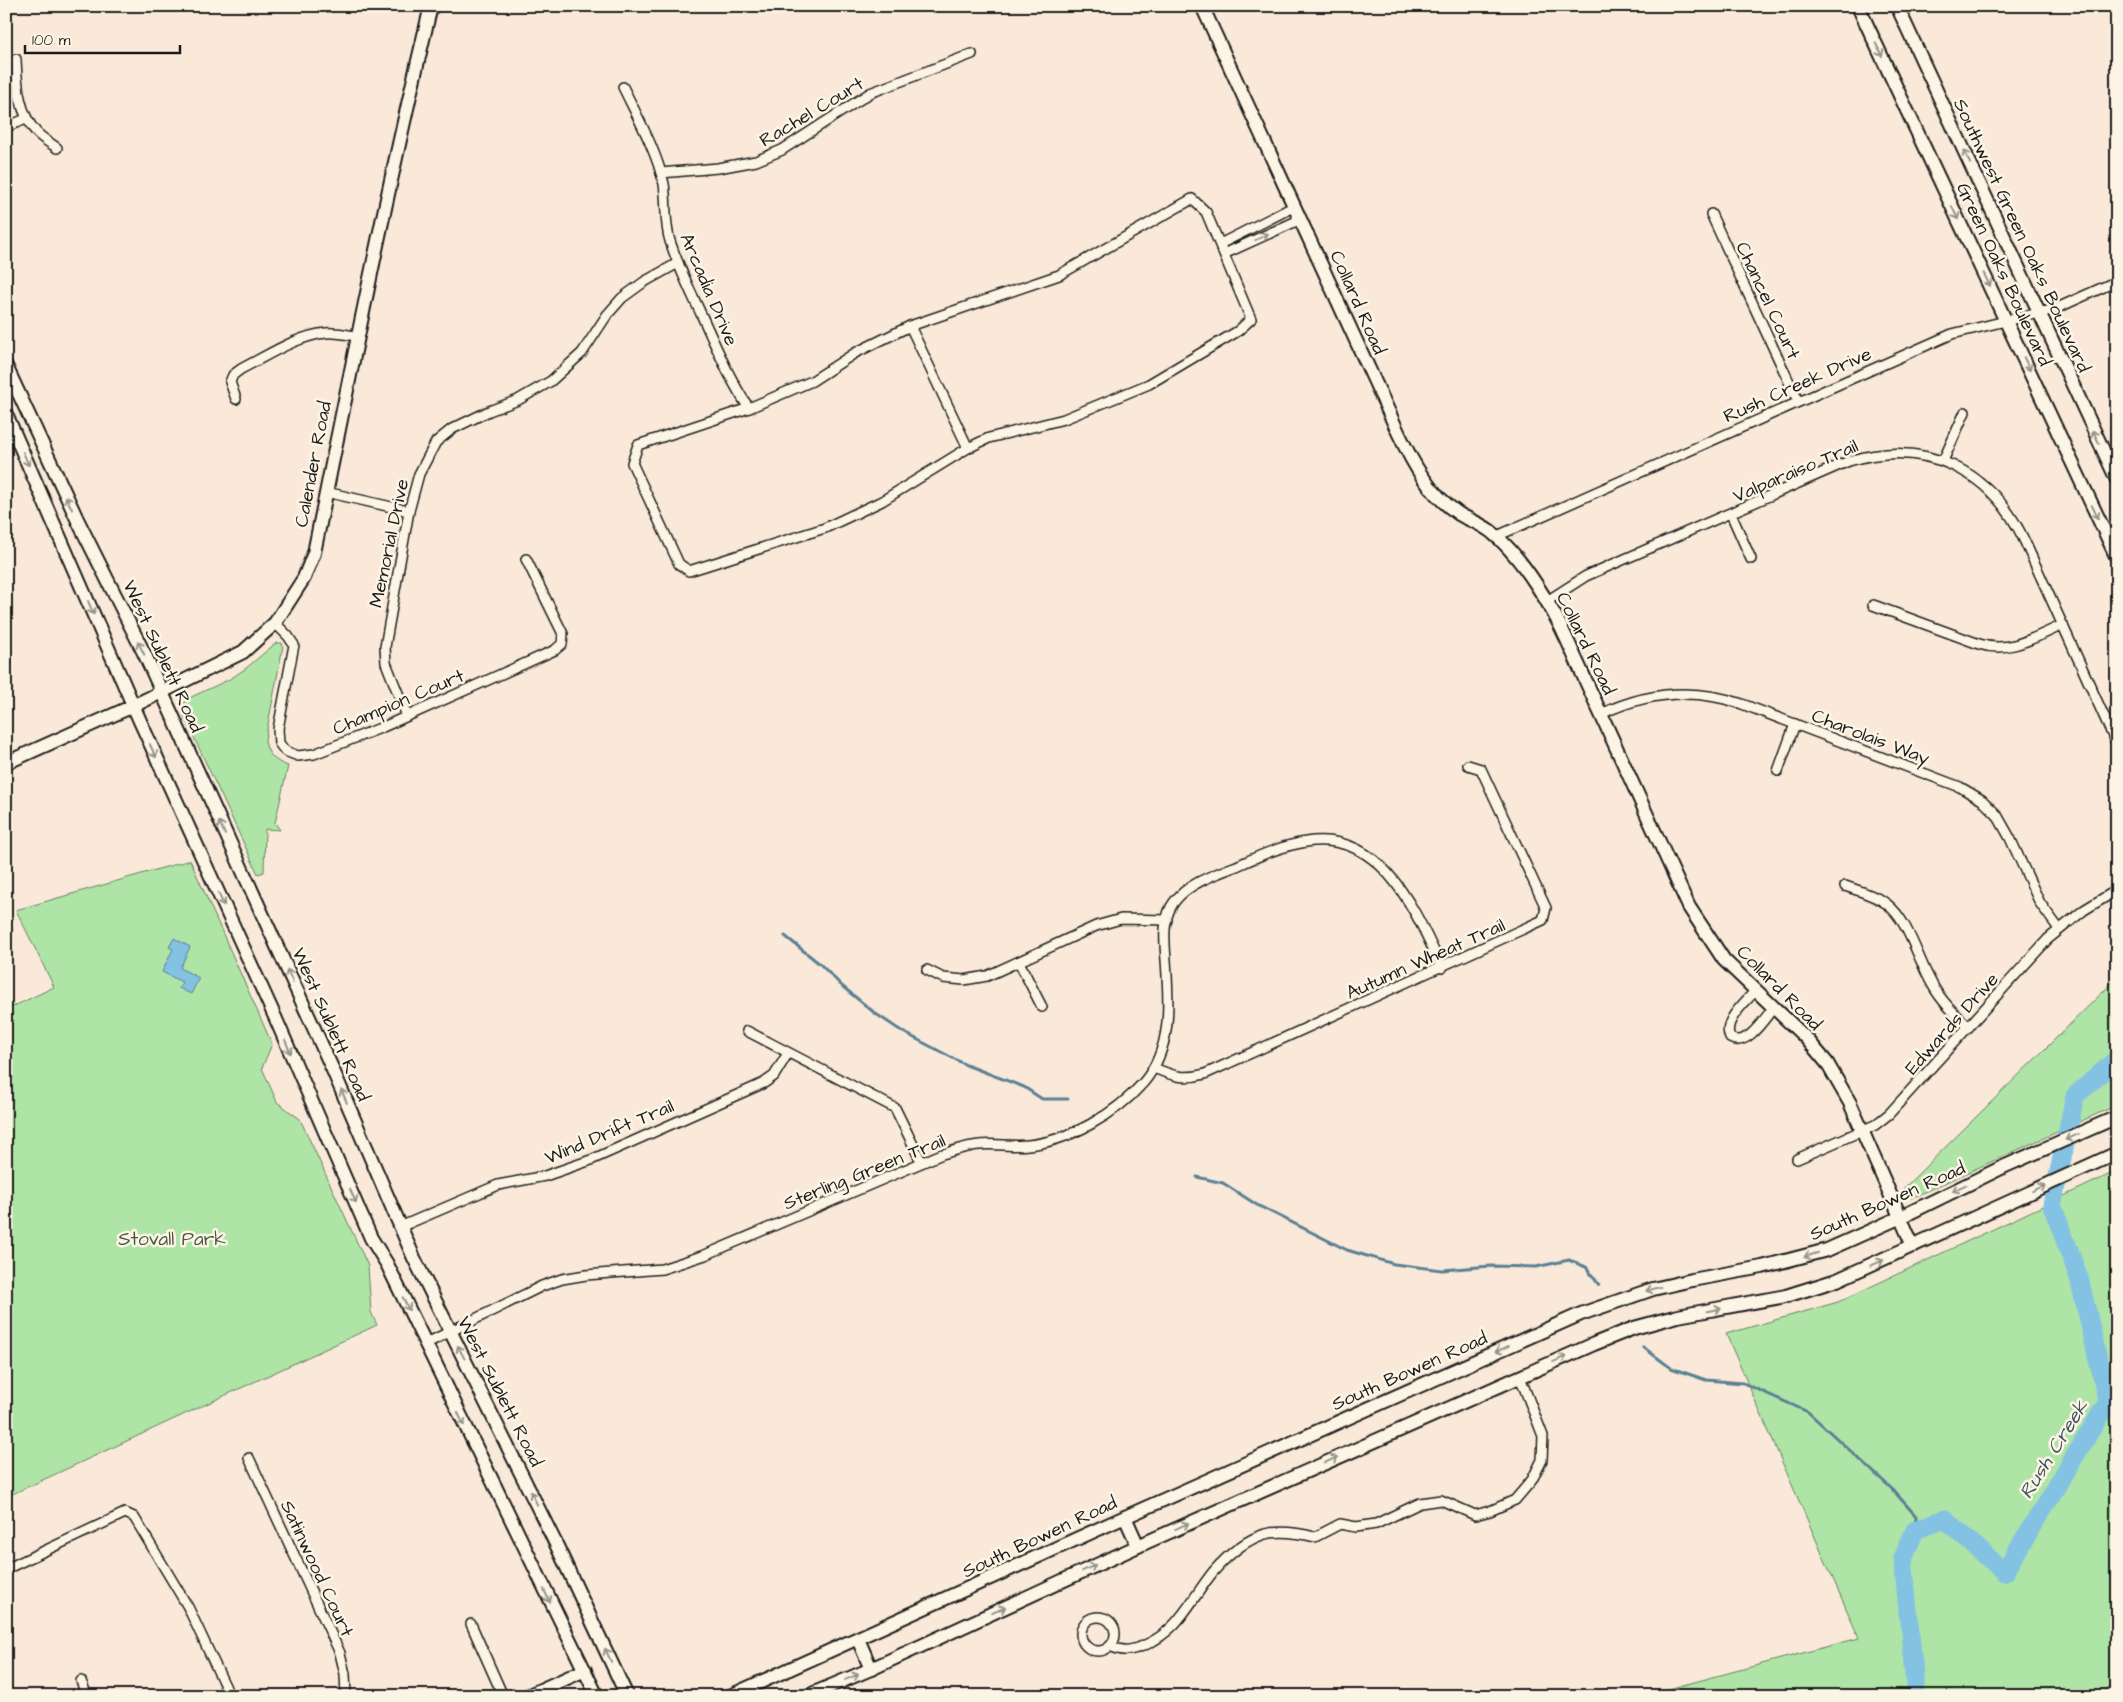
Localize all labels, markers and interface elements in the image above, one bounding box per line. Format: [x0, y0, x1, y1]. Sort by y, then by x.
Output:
scale bar [25, 22, 180, 54]
text: 100 m [32, 30, 71, 51]
one-way arrow [1875, 42, 1884, 57]
street label: Rachel Court [754, 70, 869, 154]
street label: Southwest Green Oaks Boulevard [1949, 94, 2097, 376]
one-way arrow [1961, 150, 1971, 165]
street label: Green Oaks Boulevard [1953, 179, 2057, 369]
one-way arrow [1951, 205, 1960, 220]
street label: Arcadia Drive [673, 229, 745, 350]
one-way arrow [1254, 231, 1269, 241]
street label: Chancel Court [1729, 237, 1807, 364]
street label: Collard Road [1323, 246, 1393, 359]
one-way arrow [1983, 272, 1992, 287]
street label: Rush Creek Drive [1719, 341, 1876, 430]
one-way arrow [2023, 356, 2032, 371]
street label: Calender Road [288, 399, 339, 530]
one-way arrow [2091, 430, 2101, 445]
street label: Valparaiso Trail [1729, 433, 1862, 510]
one-way arrow [22, 451, 32, 466]
street label: Memorial Drive [363, 476, 416, 610]
one-way arrow [64, 496, 73, 511]
one-way arrow [2091, 504, 2101, 519]
street label: West Sublett Road [115, 576, 210, 738]
street label: Collard Road [1549, 588, 1622, 700]
one-way arrow [86, 600, 96, 615]
one-way arrow [136, 641, 146, 656]
street label: Champion Court [329, 662, 469, 742]
street label: Charolais Way [1807, 703, 1934, 773]
one-way arrow [149, 743, 159, 758]
one-way arrow [217, 821, 227, 836]
one-way arrow [217, 891, 226, 906]
street label: Autumn Wheat Trail [1342, 912, 1509, 1007]
street label: Collard Road [1730, 939, 1828, 1037]
street label: West Sublett Road [285, 944, 377, 1106]
street label: Edwards Drive [1899, 967, 2005, 1081]
one-way arrow [284, 969, 294, 984]
one-way arrow [283, 1039, 293, 1054]
one-way arrow [338, 1089, 348, 1104]
street label: Wind Drift Trail [541, 1093, 678, 1172]
street label: Sterling Green Trail [779, 1128, 950, 1218]
one-way arrow [2065, 1132, 2080, 1142]
street label: South Bowen Road [1805, 1155, 1970, 1248]
one-way arrow [1952, 1183, 1967, 1193]
one-way arrow [2031, 1183, 2046, 1193]
one-way arrow [348, 1188, 358, 1203]
park label: Stovall Park [118, 1226, 226, 1253]
one-way arrow [1804, 1250, 1820, 1260]
one-way arrow [1869, 1257, 1884, 1267]
one-way arrow [1645, 1285, 1661, 1295]
one-way arrow [401, 1296, 411, 1311]
one-way arrow [1705, 1304, 1721, 1314]
street label: West Sublett Road [450, 1312, 549, 1472]
street label: South Bowen Road [1327, 1325, 1492, 1418]
one-way arrow [456, 1345, 466, 1360]
one-way arrow [1495, 1345, 1510, 1355]
one-way arrow [1552, 1353, 1567, 1363]
water label: Rush Creek [2012, 1394, 2096, 1504]
one-way arrow [456, 1412, 466, 1427]
one-way arrow [1323, 1455, 1338, 1465]
street label: South Bowen Road [958, 1490, 1122, 1585]
one-way arrow [529, 1491, 538, 1506]
street label: Satinwood Court [273, 1496, 360, 1642]
one-way arrow [1174, 1521, 1189, 1531]
one-way arrow [1081, 1563, 1096, 1573]
one-way arrow [543, 1588, 553, 1603]
one-way arrow [991, 1604, 1006, 1614]
one-way arrow [603, 1648, 612, 1663]
one-way arrow [843, 1672, 859, 1681]

